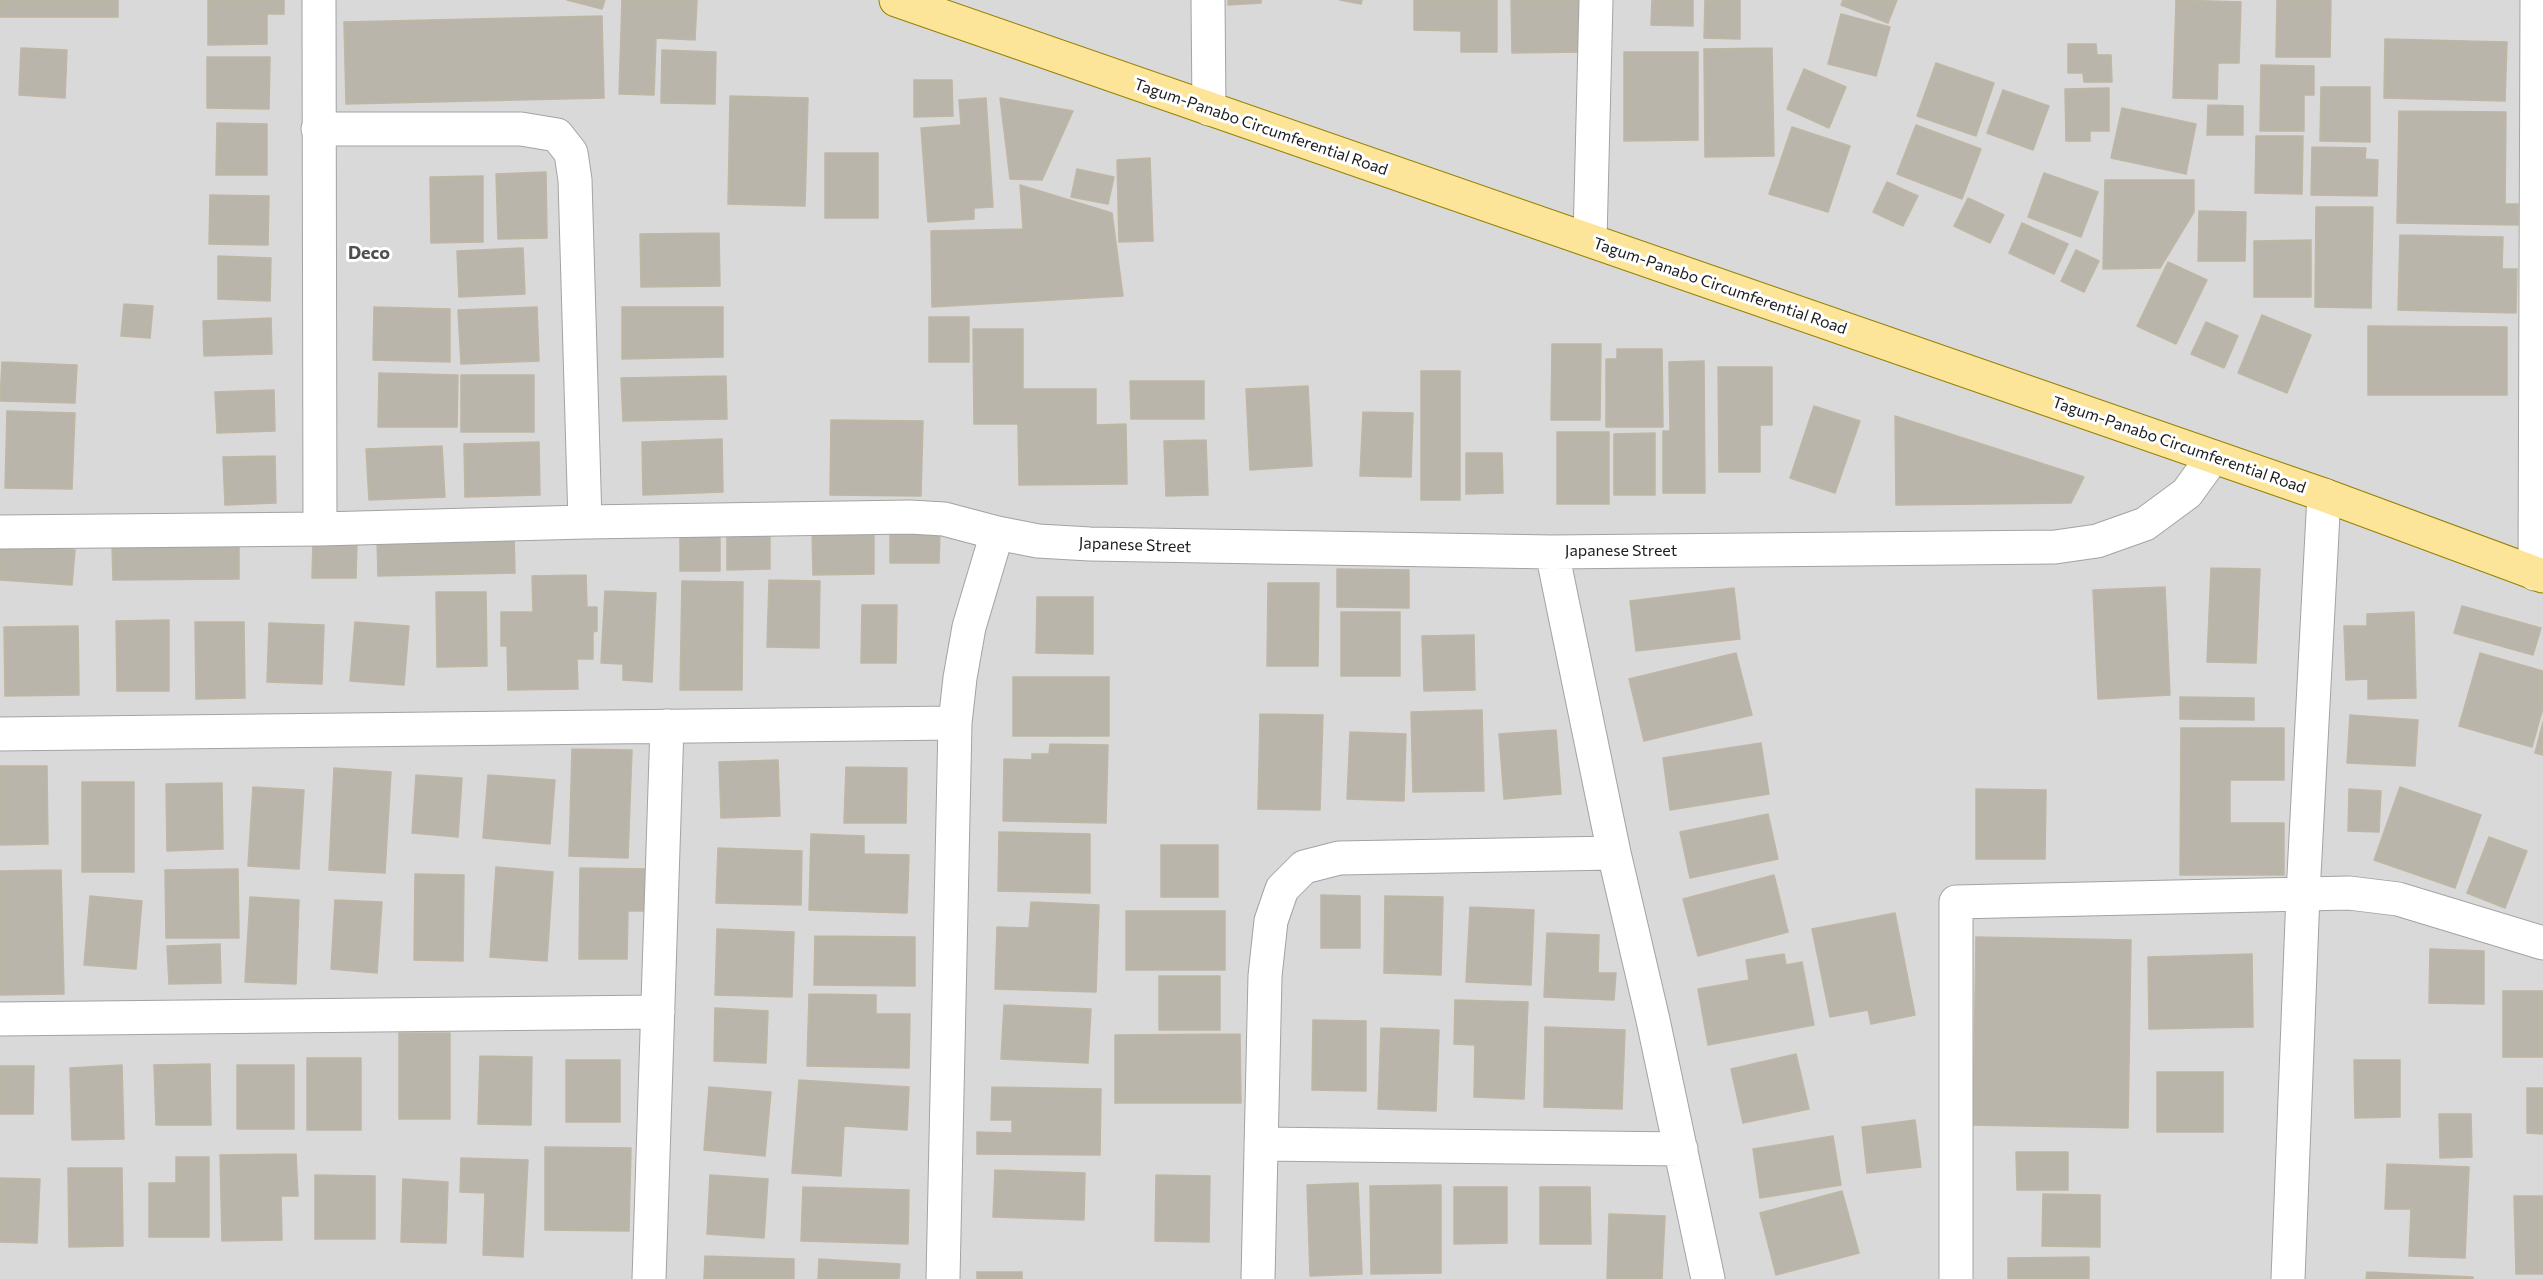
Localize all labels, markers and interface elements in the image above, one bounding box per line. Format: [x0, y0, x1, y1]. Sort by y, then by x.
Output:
street label: Tagum-Panabo Circumferential Road [1132, 74, 1390, 180]
street label: Tagum-Panabo Circumferential Road [1591, 233, 1849, 339]
district label: Deco [348, 242, 390, 264]
street label: Tagum-Panabo Circumferential Road [2050, 392, 2308, 498]
street label: Japanese Street [1078, 533, 1192, 557]
street label: Japanese Street [1565, 541, 1677, 561]

